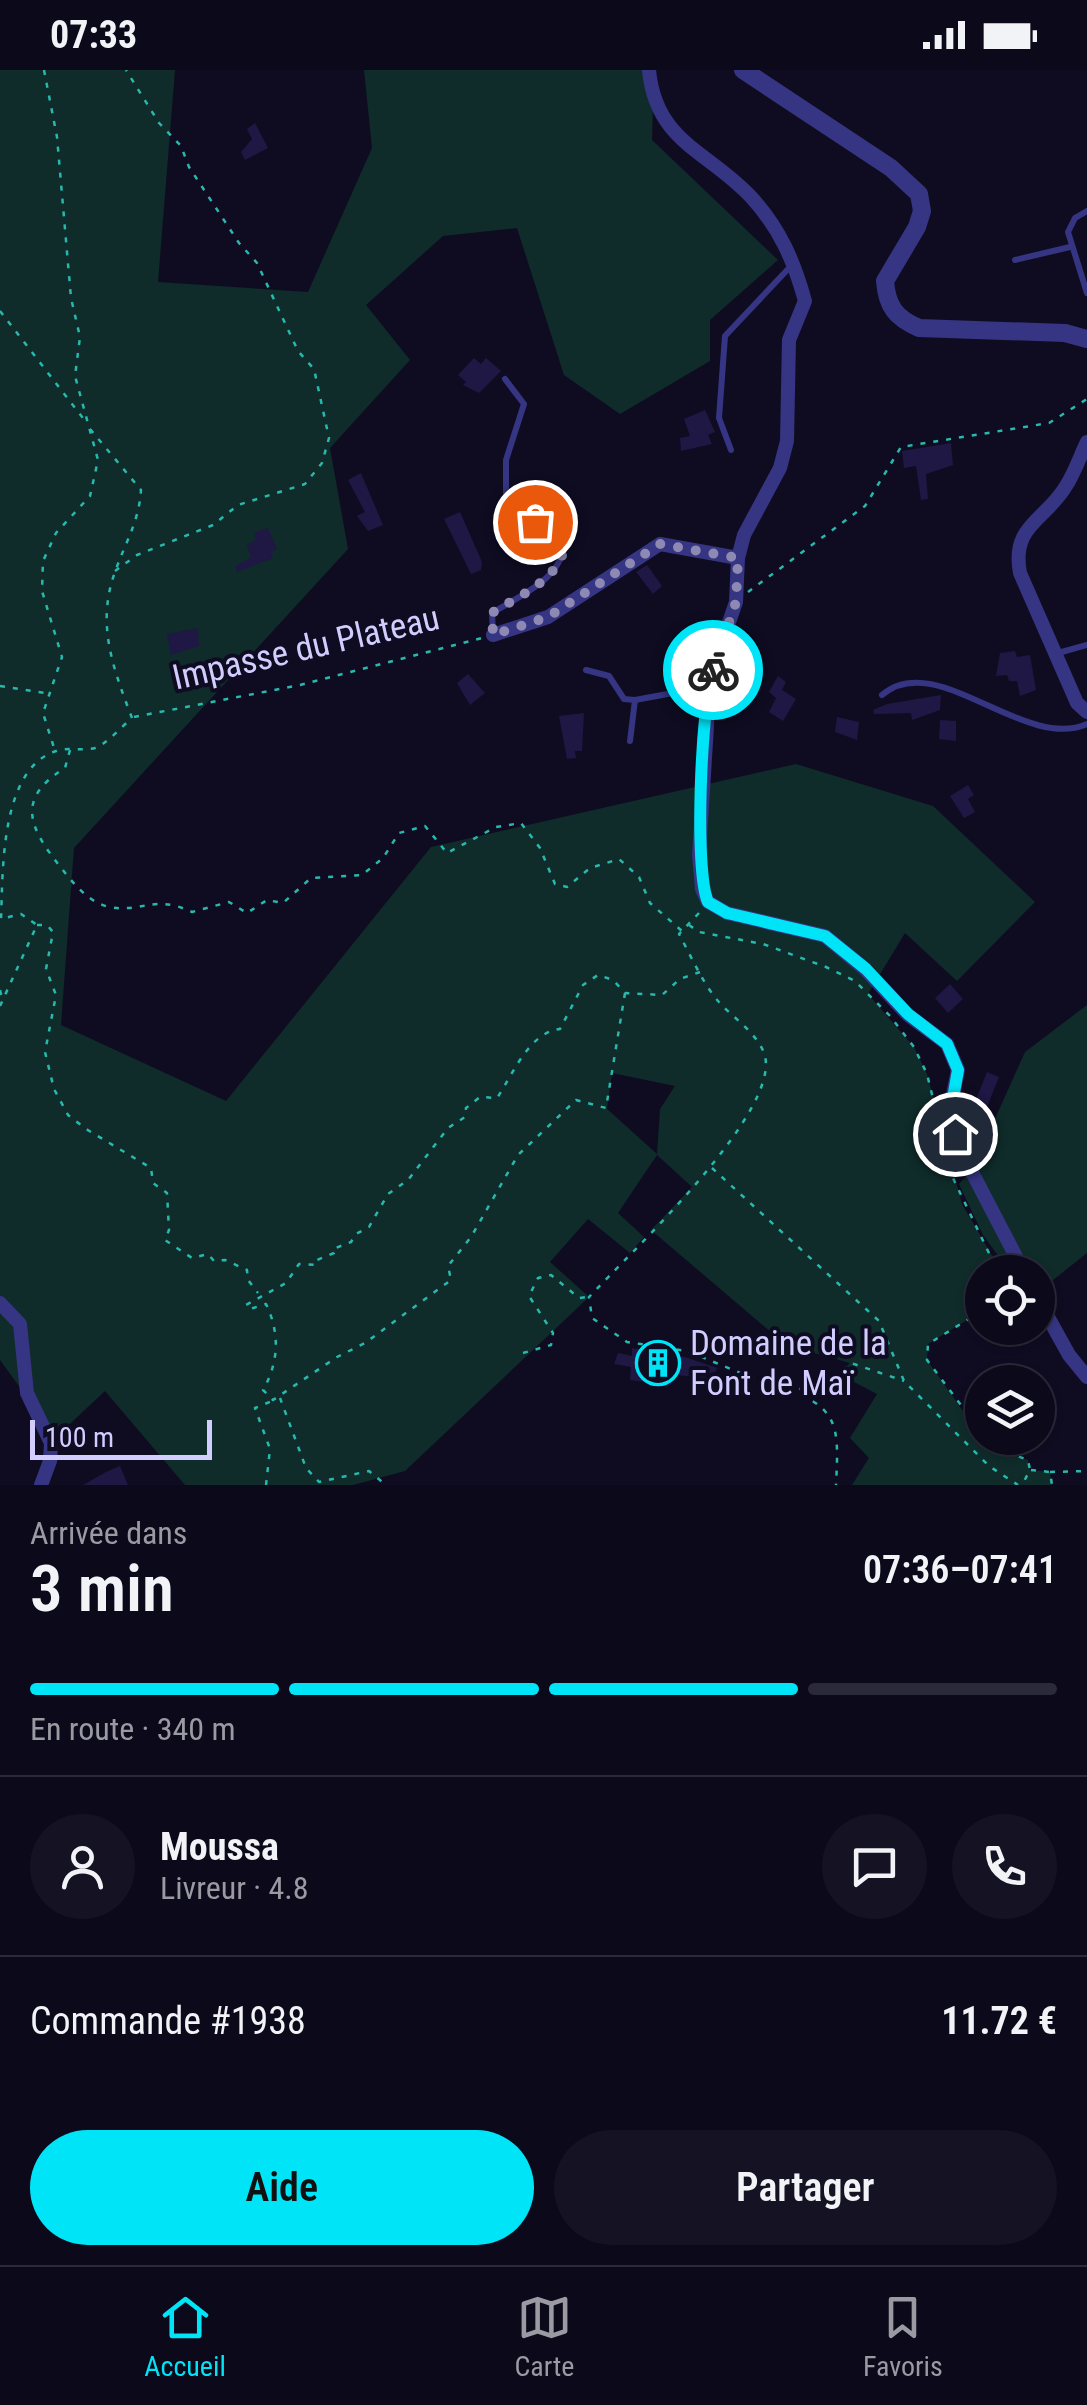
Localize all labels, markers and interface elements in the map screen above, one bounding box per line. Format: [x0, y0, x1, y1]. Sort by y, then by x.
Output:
text: 07:33 [50, 13, 137, 57]
pin [493, 480, 578, 565]
icon: bag [508, 495, 563, 550]
street label: Impasse du Plateau [169, 597, 443, 699]
courier [663, 620, 763, 720]
icon: bike [686, 643, 741, 698]
pin [913, 1092, 998, 1177]
icon: home [928, 1107, 983, 1162]
map controls [965, 1255, 1055, 1455]
button: locate [965, 1255, 1055, 1345]
place label: Domaine de la Font de Maï [690, 1323, 887, 1404]
building icon: Domaine de la Font de Maï [635, 1340, 681, 1386]
button: layers [965, 1365, 1055, 1455]
scale bar [30, 1415, 212, 1460]
text: 100 m [45, 1421, 114, 1454]
text: Arrivée dans [30, 1514, 187, 1552]
text: 07:36–07:41 [863, 1548, 1057, 1592]
text: 3 min [30, 1551, 174, 1627]
text: En route · 340 m [30, 1710, 236, 1748]
button: person [30, 1814, 135, 1919]
button: chat [822, 1814, 927, 1919]
button: phone [952, 1814, 1057, 1919]
text: Moussa [160, 1825, 279, 1869]
text: Livreur · 4.8 [160, 1869, 308, 1907]
text: Commande #1938 [30, 1999, 306, 2043]
text: 11.72 € [941, 1999, 1057, 2043]
button: Aide [30, 2130, 534, 2245]
button: Partager [554, 2130, 1057, 2245]
tab: Accueil [144, 2290, 226, 2383]
tab: Carte [514, 2290, 574, 2383]
tab: Favoris [863, 2290, 943, 2383]

